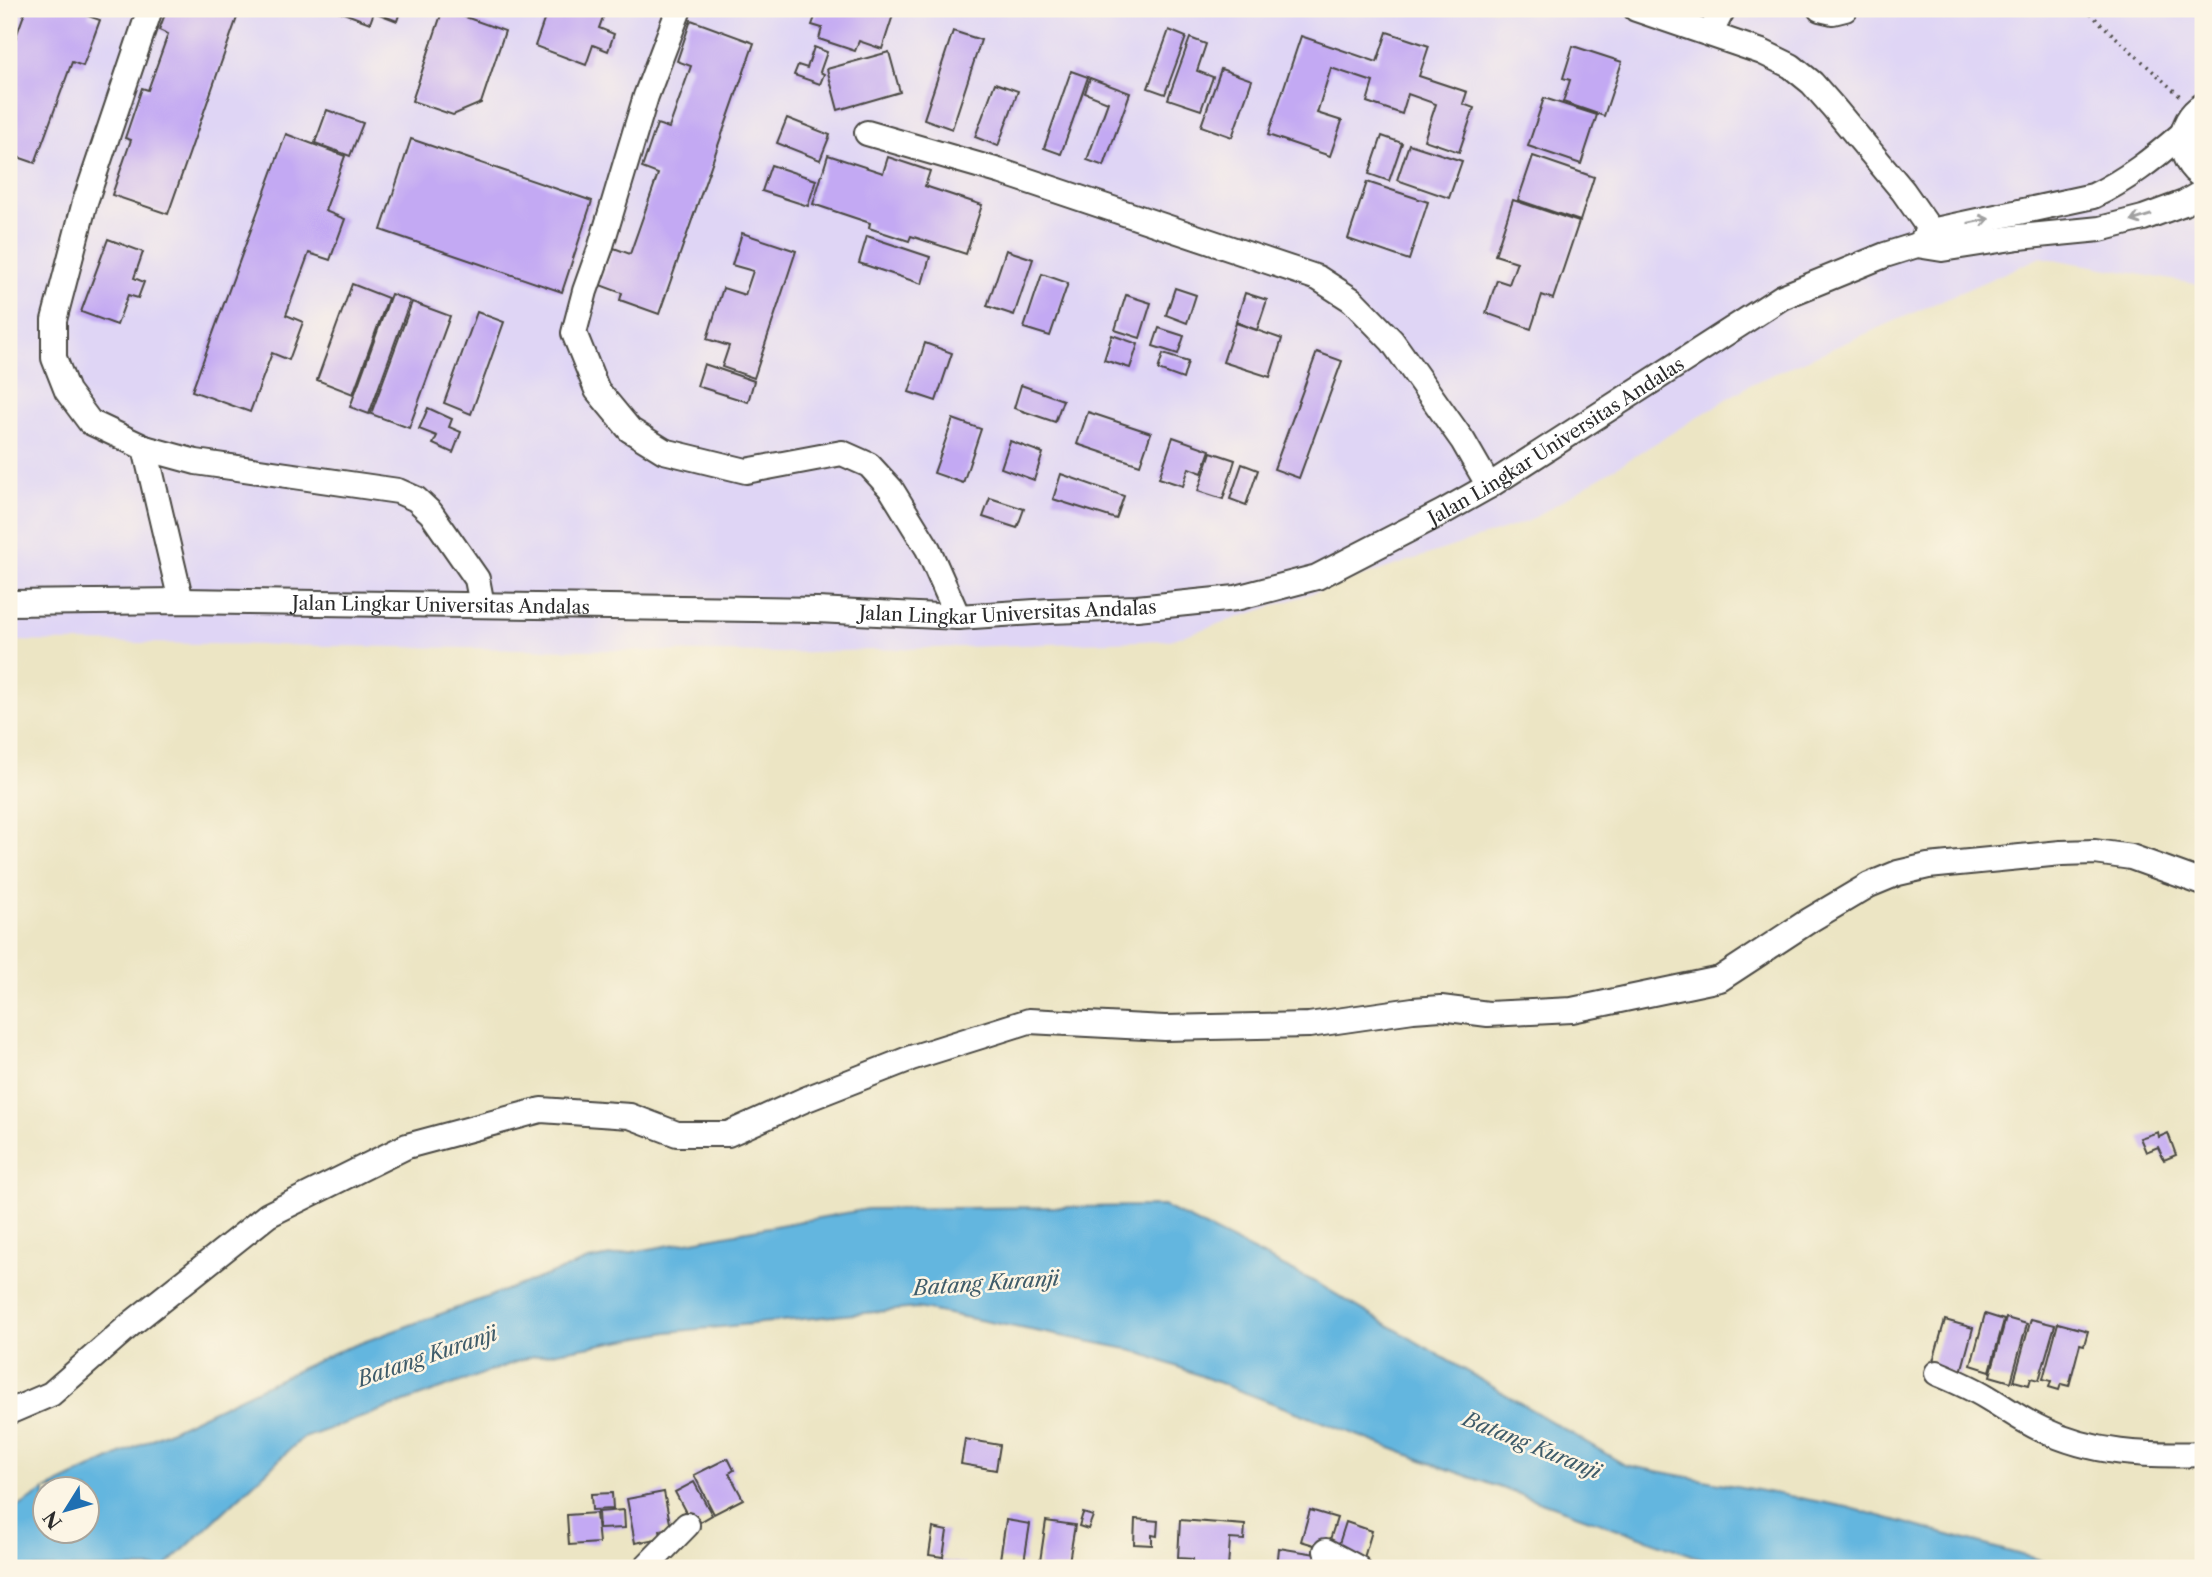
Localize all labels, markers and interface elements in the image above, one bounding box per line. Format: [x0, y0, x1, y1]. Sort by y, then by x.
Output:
one-way arrow [1967, 213, 1990, 227]
one-way arrow [2130, 213, 2152, 226]
street label: Jalan Lingkar Universitas Andalas [1421, 352, 1688, 531]
street label: Jalan Lingkar Universitas Andalas [289, 591, 590, 618]
street label: Jalan Lingkar Universitas Andalas [855, 595, 1157, 629]
water label: Batang Kuranji [910, 1265, 1061, 1301]
water label: Batang Kuranji [352, 1320, 502, 1392]
water label: Batang Kuranji [1458, 1405, 1606, 1485]
north arrow [32, 1476, 102, 1546]
text: N [39, 1506, 67, 1533]

